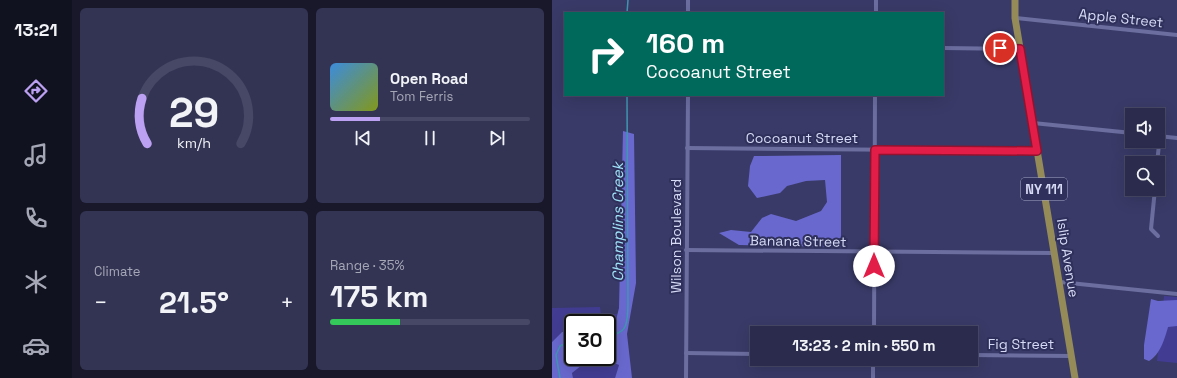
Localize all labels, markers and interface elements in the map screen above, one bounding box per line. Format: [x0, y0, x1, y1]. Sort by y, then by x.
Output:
street label: Apple Street [1078, 5, 1164, 31]
text: 13:21 [14, 18, 58, 41]
text: 160 m [646, 25, 725, 61]
icon: right [580, 28, 632, 80]
pin [983, 31, 1017, 65]
icon: arrive [989, 37, 1011, 59]
text: Cocoanut Street [646, 60, 791, 83]
text: Open Road [390, 69, 468, 88]
icon: directions [22, 77, 50, 105]
text: 29 [169, 85, 219, 138]
text: Tom Ferris [390, 88, 453, 105]
map controls [1125, 108, 1165, 196]
button: sound [1125, 108, 1165, 148]
icon: previous [352, 127, 374, 149]
icon: pause [419, 127, 441, 149]
icon: next [486, 127, 508, 149]
street label: Cocoanut Street [746, 129, 858, 147]
text: km/h [177, 133, 211, 151]
icon: music [22, 141, 50, 169]
button: search [1125, 156, 1165, 196]
water label: Champlins Creek [608, 160, 627, 282]
road number: NY 111 [1021, 178, 1067, 200]
street label: Wilson Boulevard [667, 179, 685, 293]
icon: phone [22, 204, 50, 232]
street label: Islip Avenue [1053, 217, 1083, 299]
street label: Banana Street [749, 231, 847, 251]
position arrow [853, 245, 895, 287]
text: Range · 35% [330, 257, 404, 274]
text: Climate [94, 263, 140, 280]
icon: climate [22, 268, 50, 296]
text: 175 km [330, 277, 428, 316]
text: 21.5° [159, 283, 229, 322]
text: − [94, 288, 108, 316]
text: + [280, 288, 294, 316]
speed limit sign: 30 [564, 314, 616, 366]
icon: car [22, 332, 50, 360]
street label: Fig Street [988, 335, 1054, 353]
text: 13:23 · 2 min · 550 m [792, 336, 936, 355]

